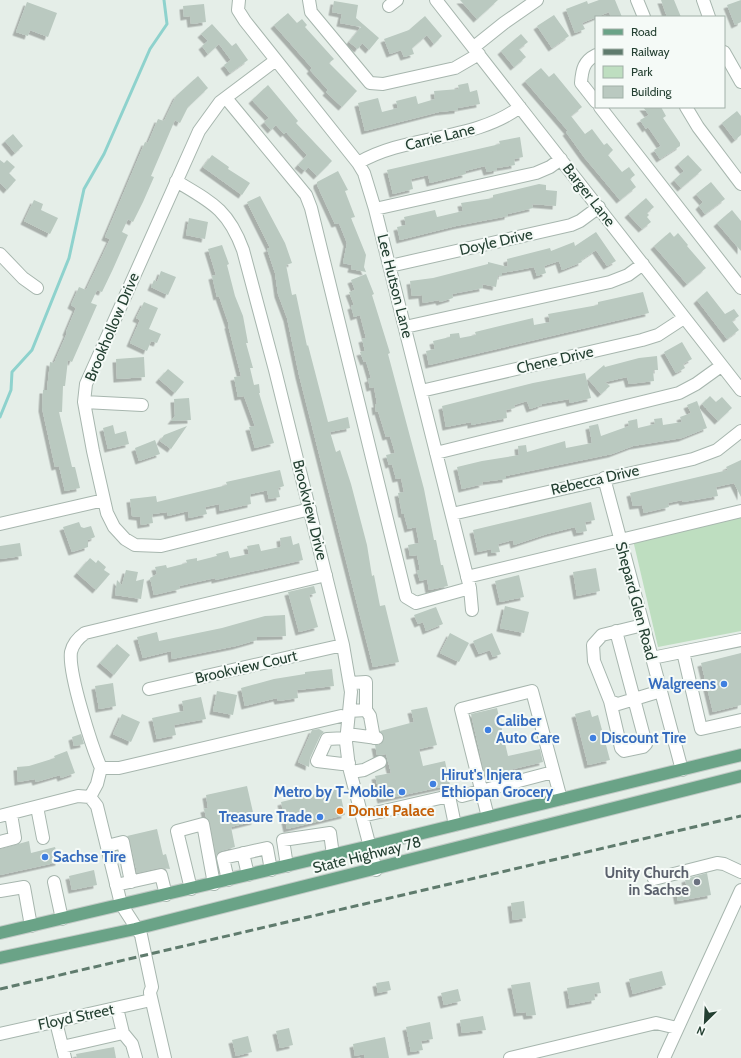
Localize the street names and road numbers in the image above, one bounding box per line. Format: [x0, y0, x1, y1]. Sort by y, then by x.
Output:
street label: Carrie Lane [403, 120, 477, 154]
street label: Barger Lane [559, 160, 619, 230]
street label: Doyle Drive [458, 225, 535, 259]
street label: Lee Hutson Lane [373, 232, 417, 340]
street label: Brookhollow Drive [81, 270, 143, 384]
street label: Chene Drive [515, 342, 595, 378]
street label: Brookview Drive [289, 458, 331, 562]
street label: Rebecca Drive [549, 461, 641, 499]
street label: Shepard Glen Road [612, 540, 660, 662]
street label: Brookview Court [193, 647, 299, 687]
street label: State Highway 78 [311, 833, 423, 877]
street label: Floyd Street [36, 1000, 116, 1034]

